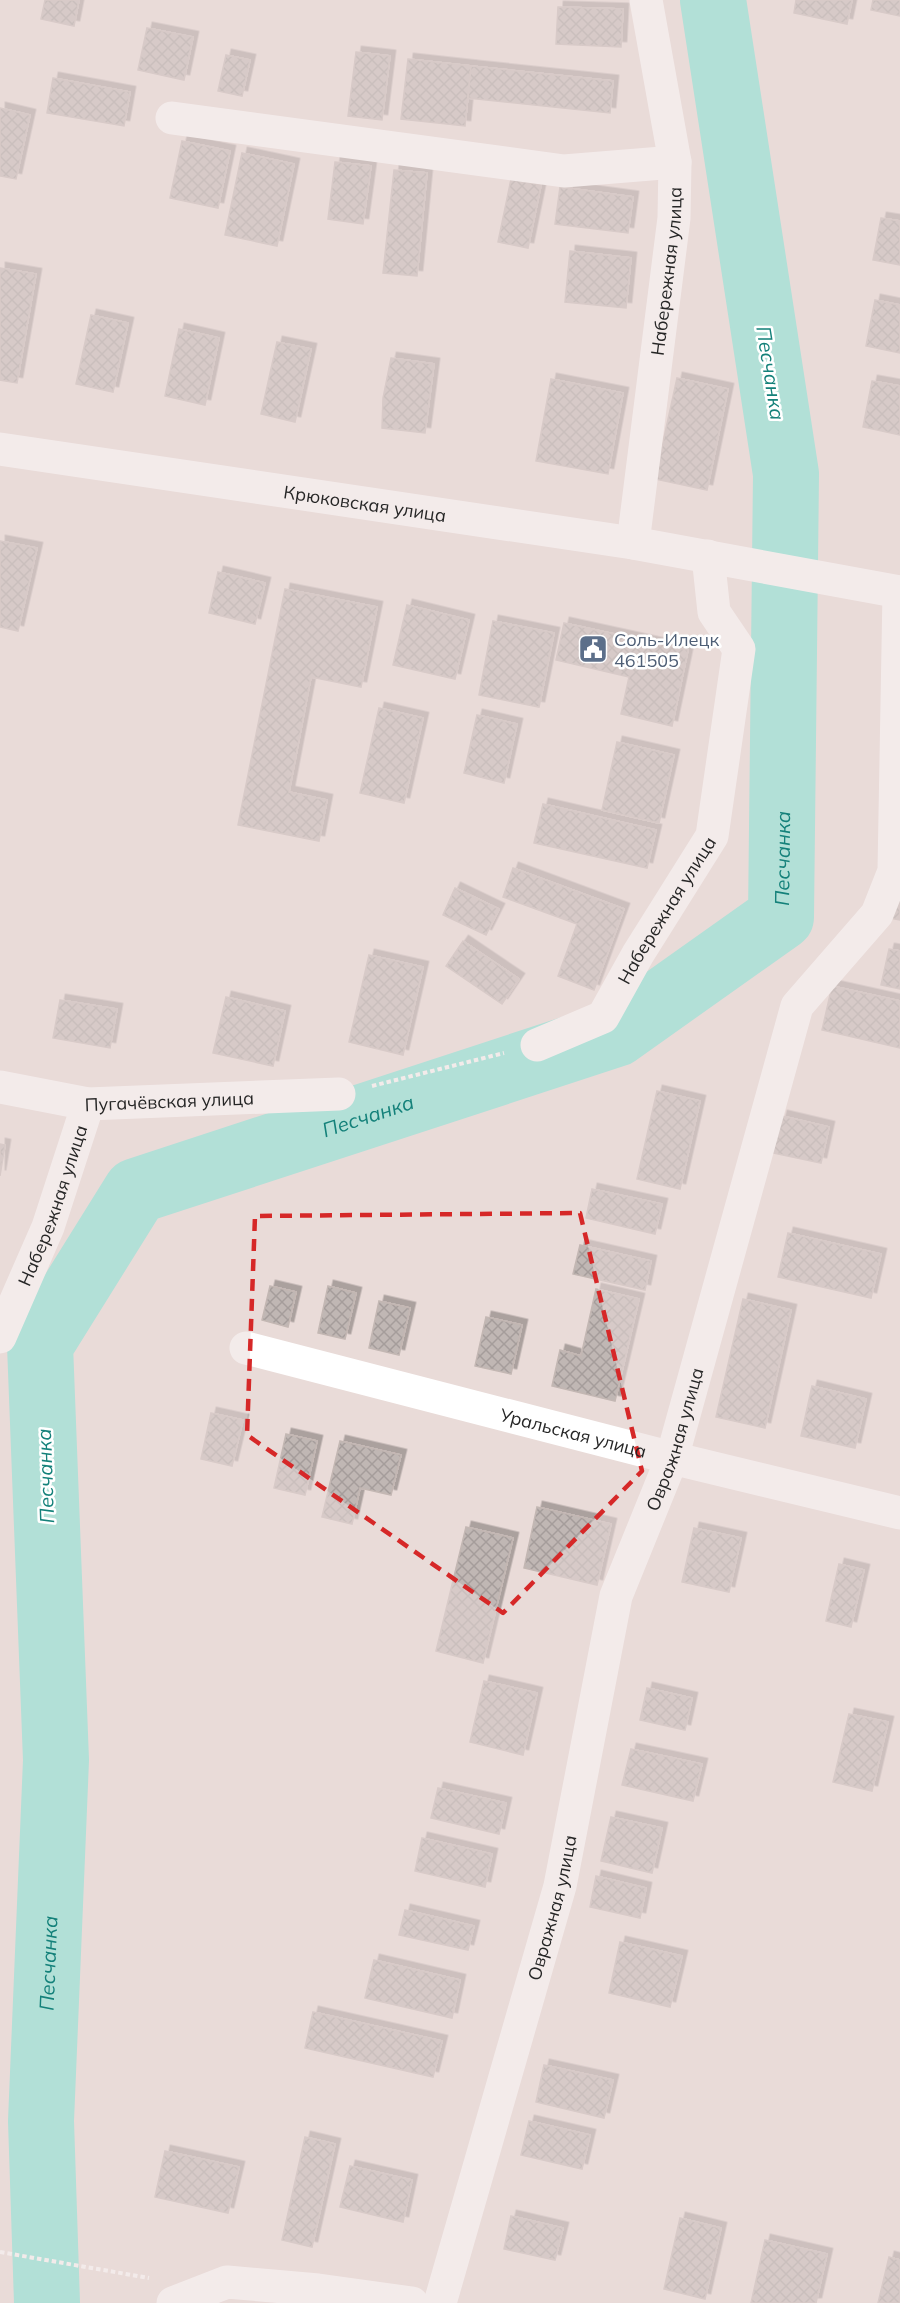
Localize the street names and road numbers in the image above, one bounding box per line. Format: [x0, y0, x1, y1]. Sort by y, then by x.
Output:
street label: Набережная улица [645, 187, 686, 357]
street label: Крюковская улица [282, 480, 448, 527]
street label: Набережная улица [612, 832, 721, 988]
street label: Пугачёвская улица [84, 1086, 254, 1116]
street label: Набережная улица [12, 1122, 92, 1289]
street label: Овражная улица [640, 1365, 708, 1514]
street label: Уральская улица [497, 1402, 649, 1462]
street label: Овражная улица [522, 1833, 581, 1983]

